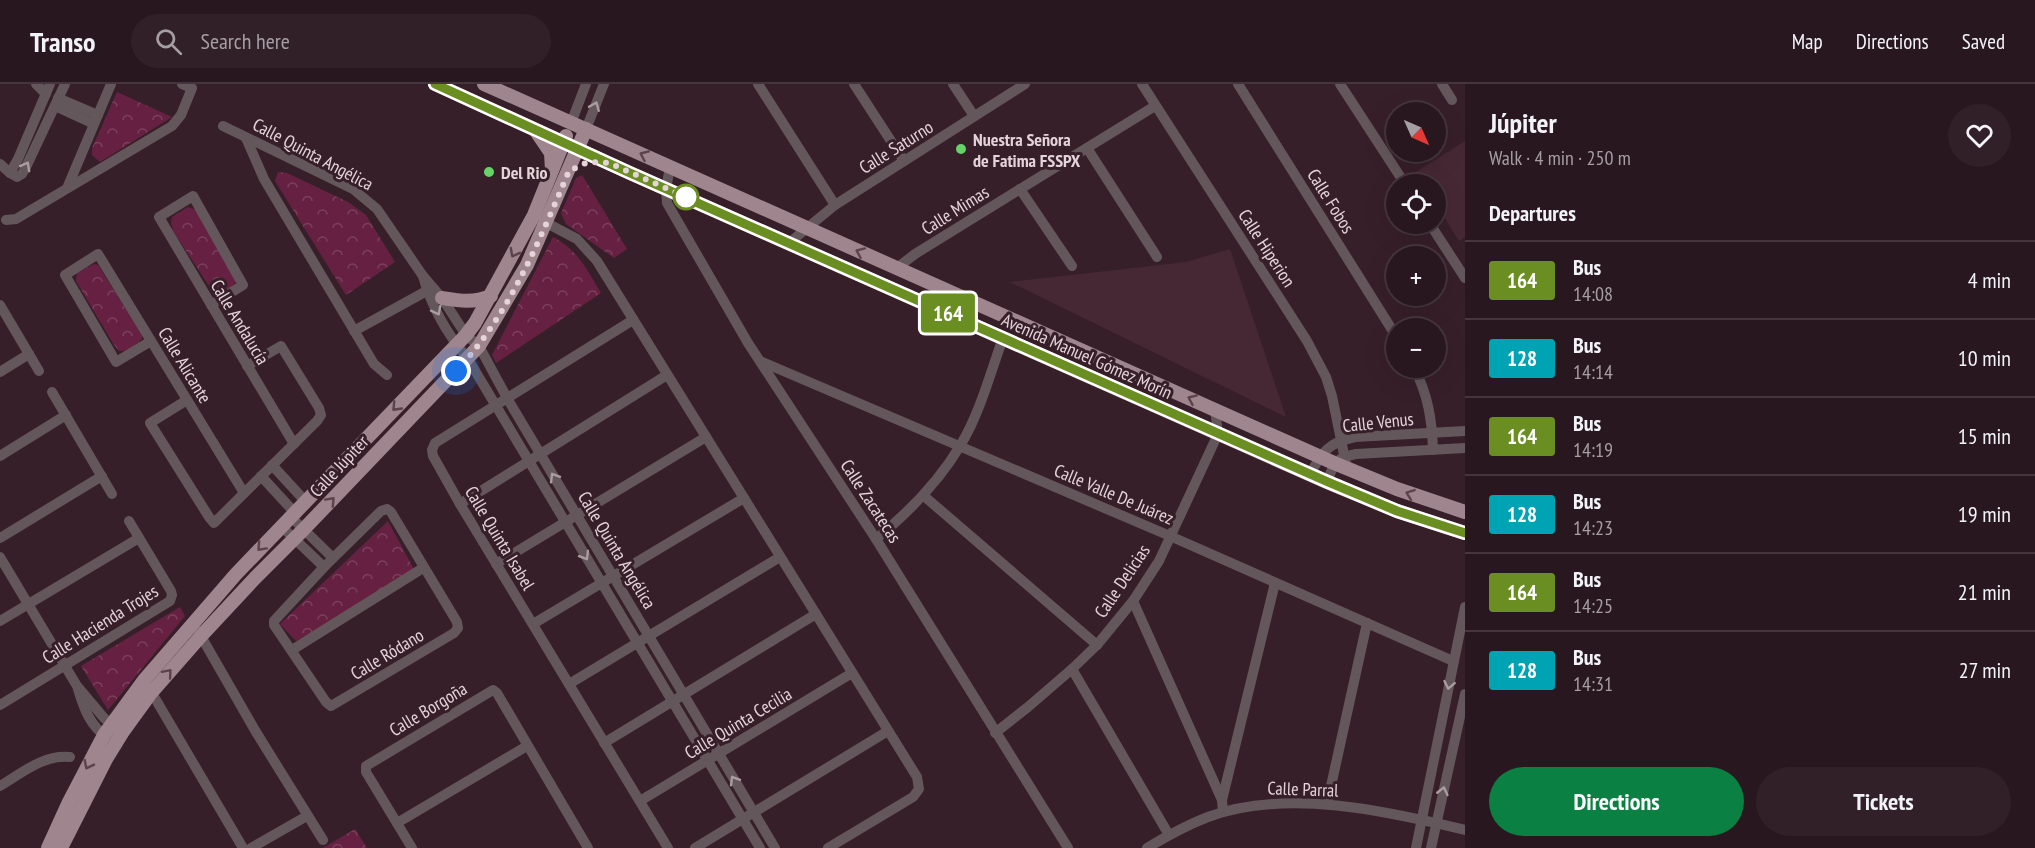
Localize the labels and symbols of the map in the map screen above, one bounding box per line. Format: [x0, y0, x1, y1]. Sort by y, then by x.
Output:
one-way arrow [588, 102, 600, 113]
north arrow [1386, 102, 1446, 162]
street label: Calle Quinta Angélica [249, 113, 377, 195]
street label: Calle Saturno [855, 115, 938, 179]
place label: Nuestra Señora de Fatima FSSPX [973, 128, 1081, 172]
marker: Nuestra Señora de Fatima FSSPX [954, 142, 968, 156]
one-way arrow [640, 150, 651, 162]
place label: Del Rio [501, 161, 548, 184]
one-way arrow [19, 162, 30, 172]
street label: Calle Fobos [1302, 164, 1360, 238]
marker: Del Rio [482, 165, 496, 179]
street label: Calle Mimas [917, 180, 993, 240]
unlabelled marker [673, 184, 699, 210]
street label: Calle Hiperion [1233, 205, 1301, 291]
one-way arrow [510, 247, 521, 257]
one-way arrow [856, 247, 867, 259]
street label: Calle Andalucía [206, 275, 274, 369]
line badge: 164 [914, 294, 982, 332]
one-way arrow [430, 305, 442, 316]
street label: Avenida Manuel Gómez Morín [998, 308, 1176, 404]
street label: Calle Alicante [153, 323, 217, 407]
your location [441, 356, 471, 386]
one-way arrow [1188, 395, 1199, 407]
one-way arrow [393, 399, 404, 410]
street label: Calle Venus [1341, 407, 1415, 437]
street label: Calle Júpiter [305, 430, 373, 502]
street label: Calle Zacatecas [836, 455, 906, 547]
street label: Calle Valle De Juárez [1051, 458, 1177, 530]
one-way arrow [550, 473, 562, 483]
street label: Calle Quinta Isabel [460, 482, 540, 595]
street label: Calle Quinta Angélica [573, 487, 661, 613]
one-way arrow [1405, 488, 1415, 501]
one-way arrow [324, 498, 335, 508]
one-way arrow [258, 540, 269, 551]
street label: Calle Delicias [1089, 540, 1155, 622]
one-way arrow [577, 550, 589, 560]
street label: Calle Hacienda Trojes [38, 579, 162, 669]
street label: Calle Ródano [346, 623, 428, 685]
one-way arrow [161, 669, 172, 680]
street label: Calle Borgoña [385, 677, 471, 741]
one-way arrow [1443, 680, 1456, 690]
street label: Calle Quinta Cecilia [680, 682, 796, 764]
one-way arrow [84, 758, 95, 769]
one-way arrow [730, 776, 742, 786]
street label: Calle Parral [1267, 776, 1340, 802]
one-way arrow [1436, 786, 1449, 796]

